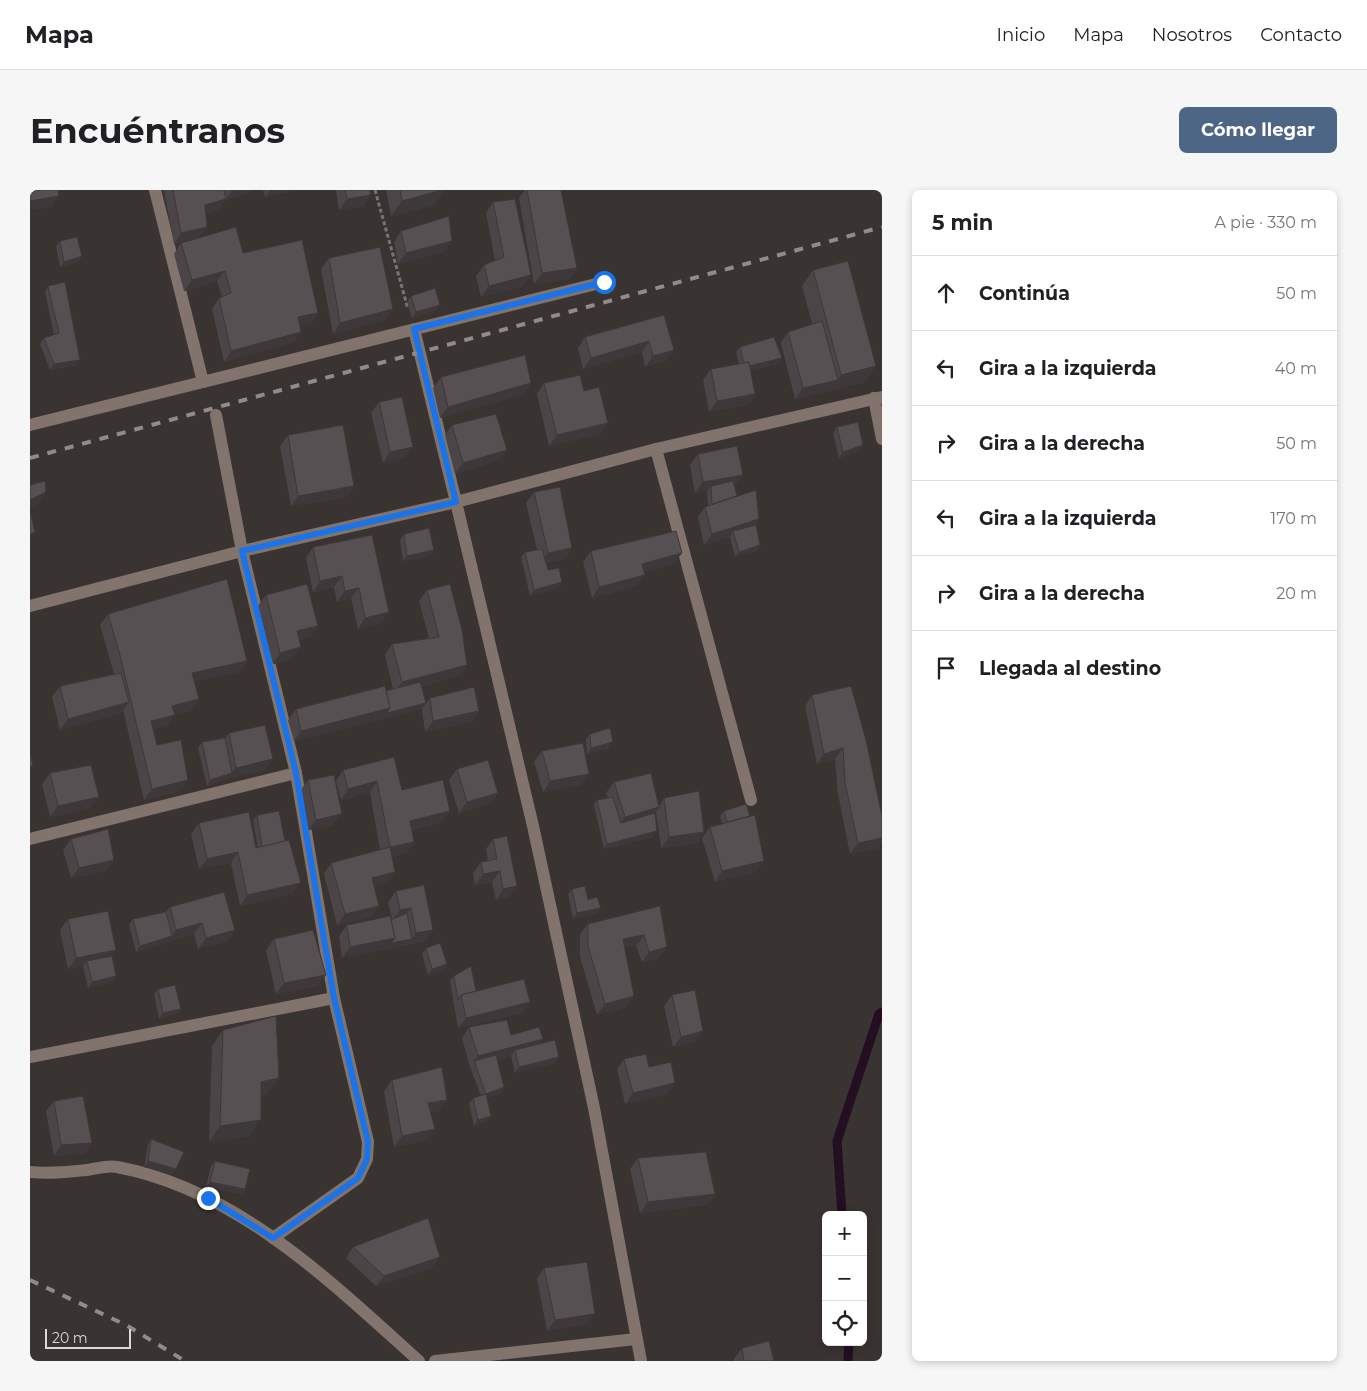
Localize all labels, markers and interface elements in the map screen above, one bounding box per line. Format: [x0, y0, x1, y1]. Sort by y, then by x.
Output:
text: Mapa [25, 20, 94, 49]
text: Inicio [997, 24, 1045, 46]
text: Mapa [1073, 24, 1124, 46]
text: Nosotros [1152, 24, 1232, 46]
text: Contacto [1260, 24, 1342, 46]
button: Cómo llegar [1179, 107, 1337, 153]
text: Encuéntranos [30, 109, 285, 152]
text: 5 min [932, 210, 993, 235]
text: A pie · 330 m [1214, 213, 1317, 232]
route start [593, 271, 616, 294]
icon: ahead [932, 279, 960, 307]
text: Continúa [979, 282, 1070, 305]
text: 50 m [1276, 284, 1317, 303]
icon: left [932, 354, 960, 382]
text: Gira a la izquierda [979, 357, 1157, 380]
text: 40 m [1275, 359, 1317, 378]
icon: right [932, 429, 960, 457]
text: Gira a la derecha [979, 432, 1145, 455]
text: 50 m [1276, 434, 1317, 453]
icon: left [932, 504, 960, 532]
text: Gira a la izquierda [979, 507, 1157, 530]
text: 170 m [1270, 509, 1317, 528]
icon: right [932, 579, 960, 607]
text: Gira a la derecha [979, 582, 1145, 605]
text: 20 m [1276, 584, 1317, 603]
icon: arrive [932, 654, 960, 682]
text: Llegada al destino [979, 657, 1161, 680]
route end [197, 1187, 220, 1210]
map controls [822, 1211, 867, 1346]
button: + [822, 1211, 867, 1256]
button: − [822, 1256, 867, 1301]
button: locate [822, 1301, 867, 1346]
scale bar [45, 1326, 131, 1349]
text: 20 m [52, 1329, 88, 1347]

